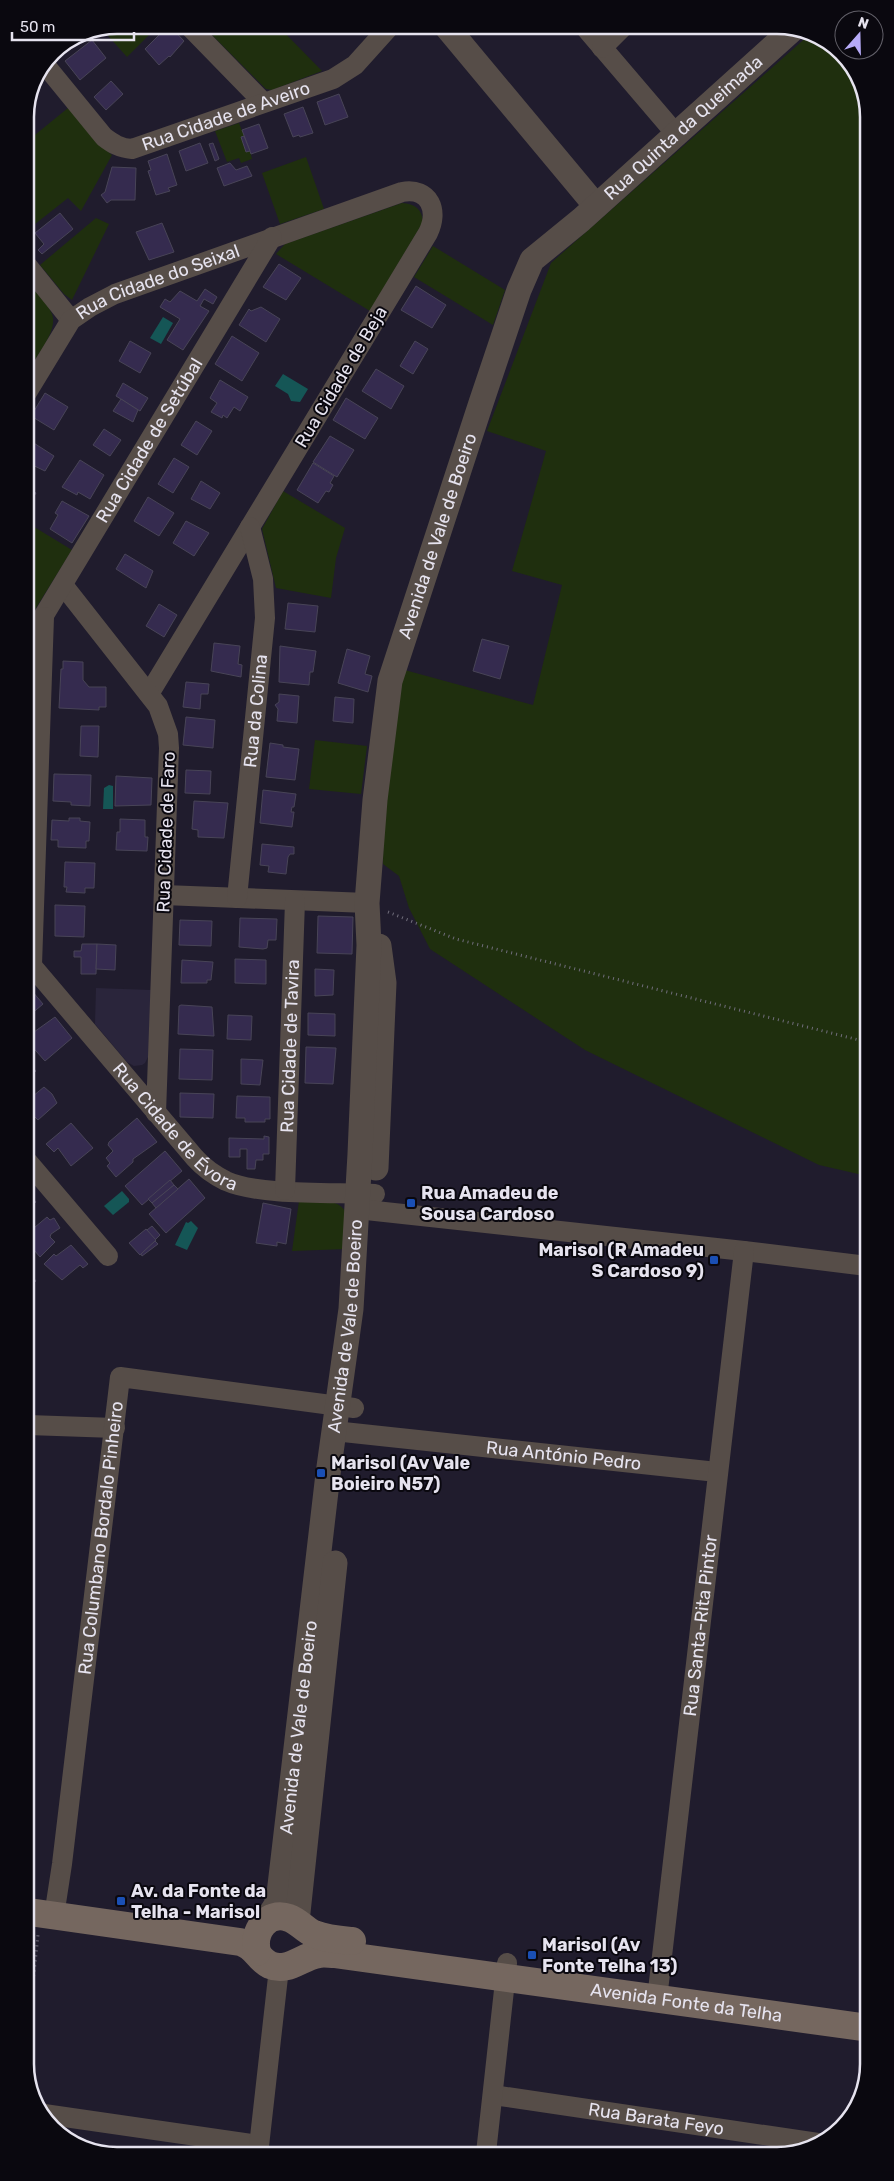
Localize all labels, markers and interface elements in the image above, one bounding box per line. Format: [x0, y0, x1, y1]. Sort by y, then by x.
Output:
scale bar [12, 10, 135, 42]
north arrow [834, 10, 884, 60]
text: N [856, 14, 871, 33]
text: 50 m [20, 18, 55, 36]
street label: Rua Quinta da Queimada [600, 51, 767, 205]
street label: Rua Cidade de Aveiro [139, 77, 313, 156]
street label: Rua Cidade do Seixal [72, 240, 242, 324]
street label: Rua Cidade de Beja [290, 302, 392, 452]
street label: Rua Cidade de Setúbal [91, 354, 208, 527]
street label: Avenida de Vale de Boeiro [394, 430, 481, 642]
street label: Rua da Colina [239, 653, 272, 769]
street label: Rua Cidade de Faro [152, 751, 180, 913]
street label: Rua Cidade de Tavira [276, 959, 304, 1133]
street label: Rua Cidade de Évora [108, 1058, 240, 1195]
place label: Rua Amadeu de Sousa Cardoso [421, 1182, 559, 1225]
marker: Rua Amadeu de Sousa Cardoso [405, 1197, 417, 1209]
street label: Avenida de Vale de Boeiro [323, 1219, 367, 1435]
place label: Marisol (R Amadeu S Cardoso 9) [538, 1239, 704, 1282]
marker: Marisol (R Amadeu S Cardoso 9) [708, 1254, 720, 1266]
street label: Rua Columbano Bordalo Pinheiro [74, 1400, 128, 1676]
street label: Rua António Pedro [485, 1436, 642, 1475]
place label: Marisol (Av Vale Boieiro N57) [331, 1452, 470, 1495]
marker: Marisol (Av Vale Boieiro N57) [315, 1467, 327, 1479]
street label: Rua Santa-Rita Pintor [679, 1533, 722, 1718]
street label: Avenida de Vale de Boeiro [275, 1619, 322, 1835]
place label: Av. da Fonte da Telha - Marisol [131, 1880, 266, 1923]
marker: Av. da Fonte da Telha - Marisol [115, 1895, 127, 1907]
place label: Marisol (Av Fonte Telha 13) [542, 1934, 677, 1977]
marker: Marisol (Av Fonte Telha 13) [526, 1949, 538, 1961]
street label: Avenida Fonte da Telha [589, 1979, 784, 2027]
street label: Rua Barata Feyo [587, 2098, 726, 2140]

